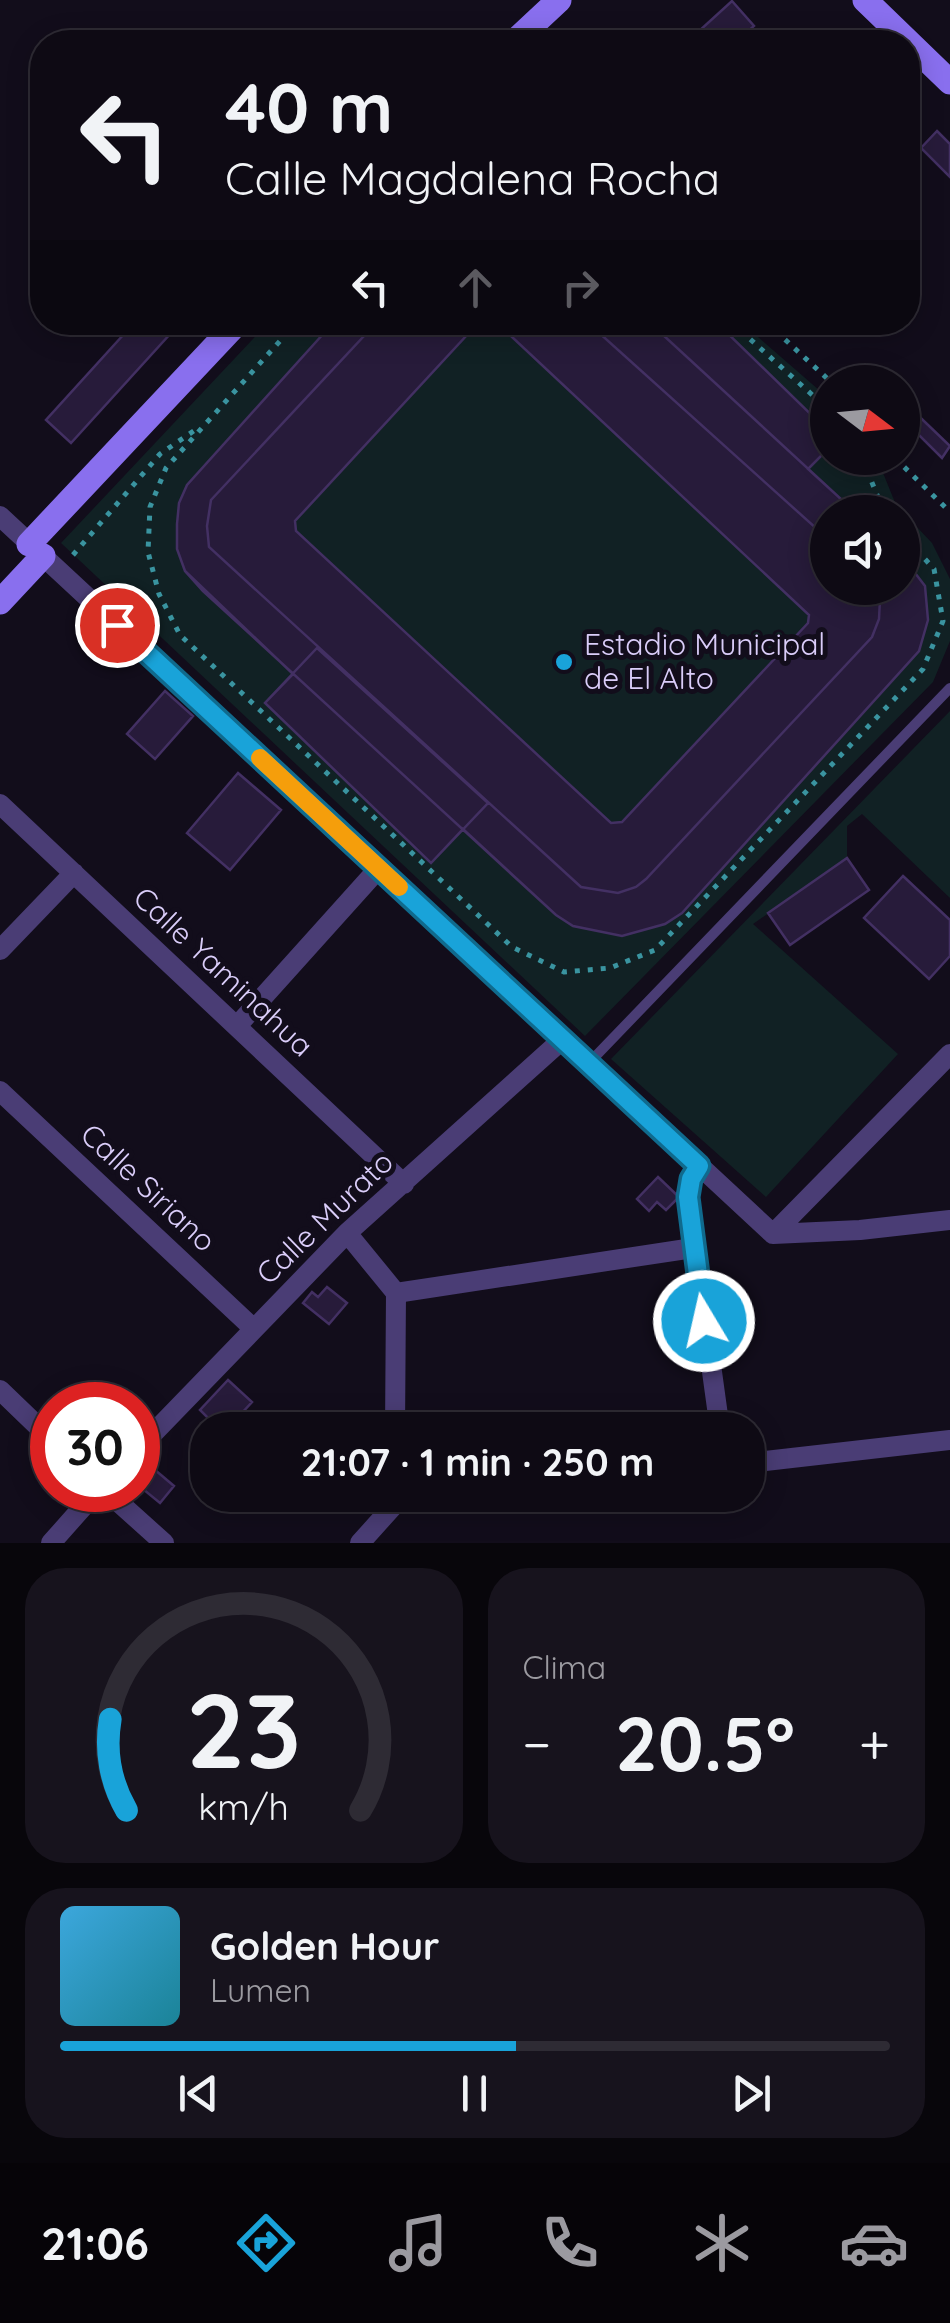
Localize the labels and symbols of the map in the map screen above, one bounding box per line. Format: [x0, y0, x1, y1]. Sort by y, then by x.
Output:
north arrow [810, 365, 920, 475]
pin [75, 583, 160, 668]
place label: Estadio Municipal de El Alto [584, 625, 825, 697]
marker: Estadio Municipal de El Alto [553, 651, 575, 673]
street label: Calle Yaminahua [126, 878, 321, 1064]
street label: Calle Siriano [73, 1115, 224, 1260]
street label: Calle Murato [248, 1143, 401, 1292]
position arrow [652, 1269, 756, 1373]
speed limit sign: 30 [30, 1382, 160, 1512]

